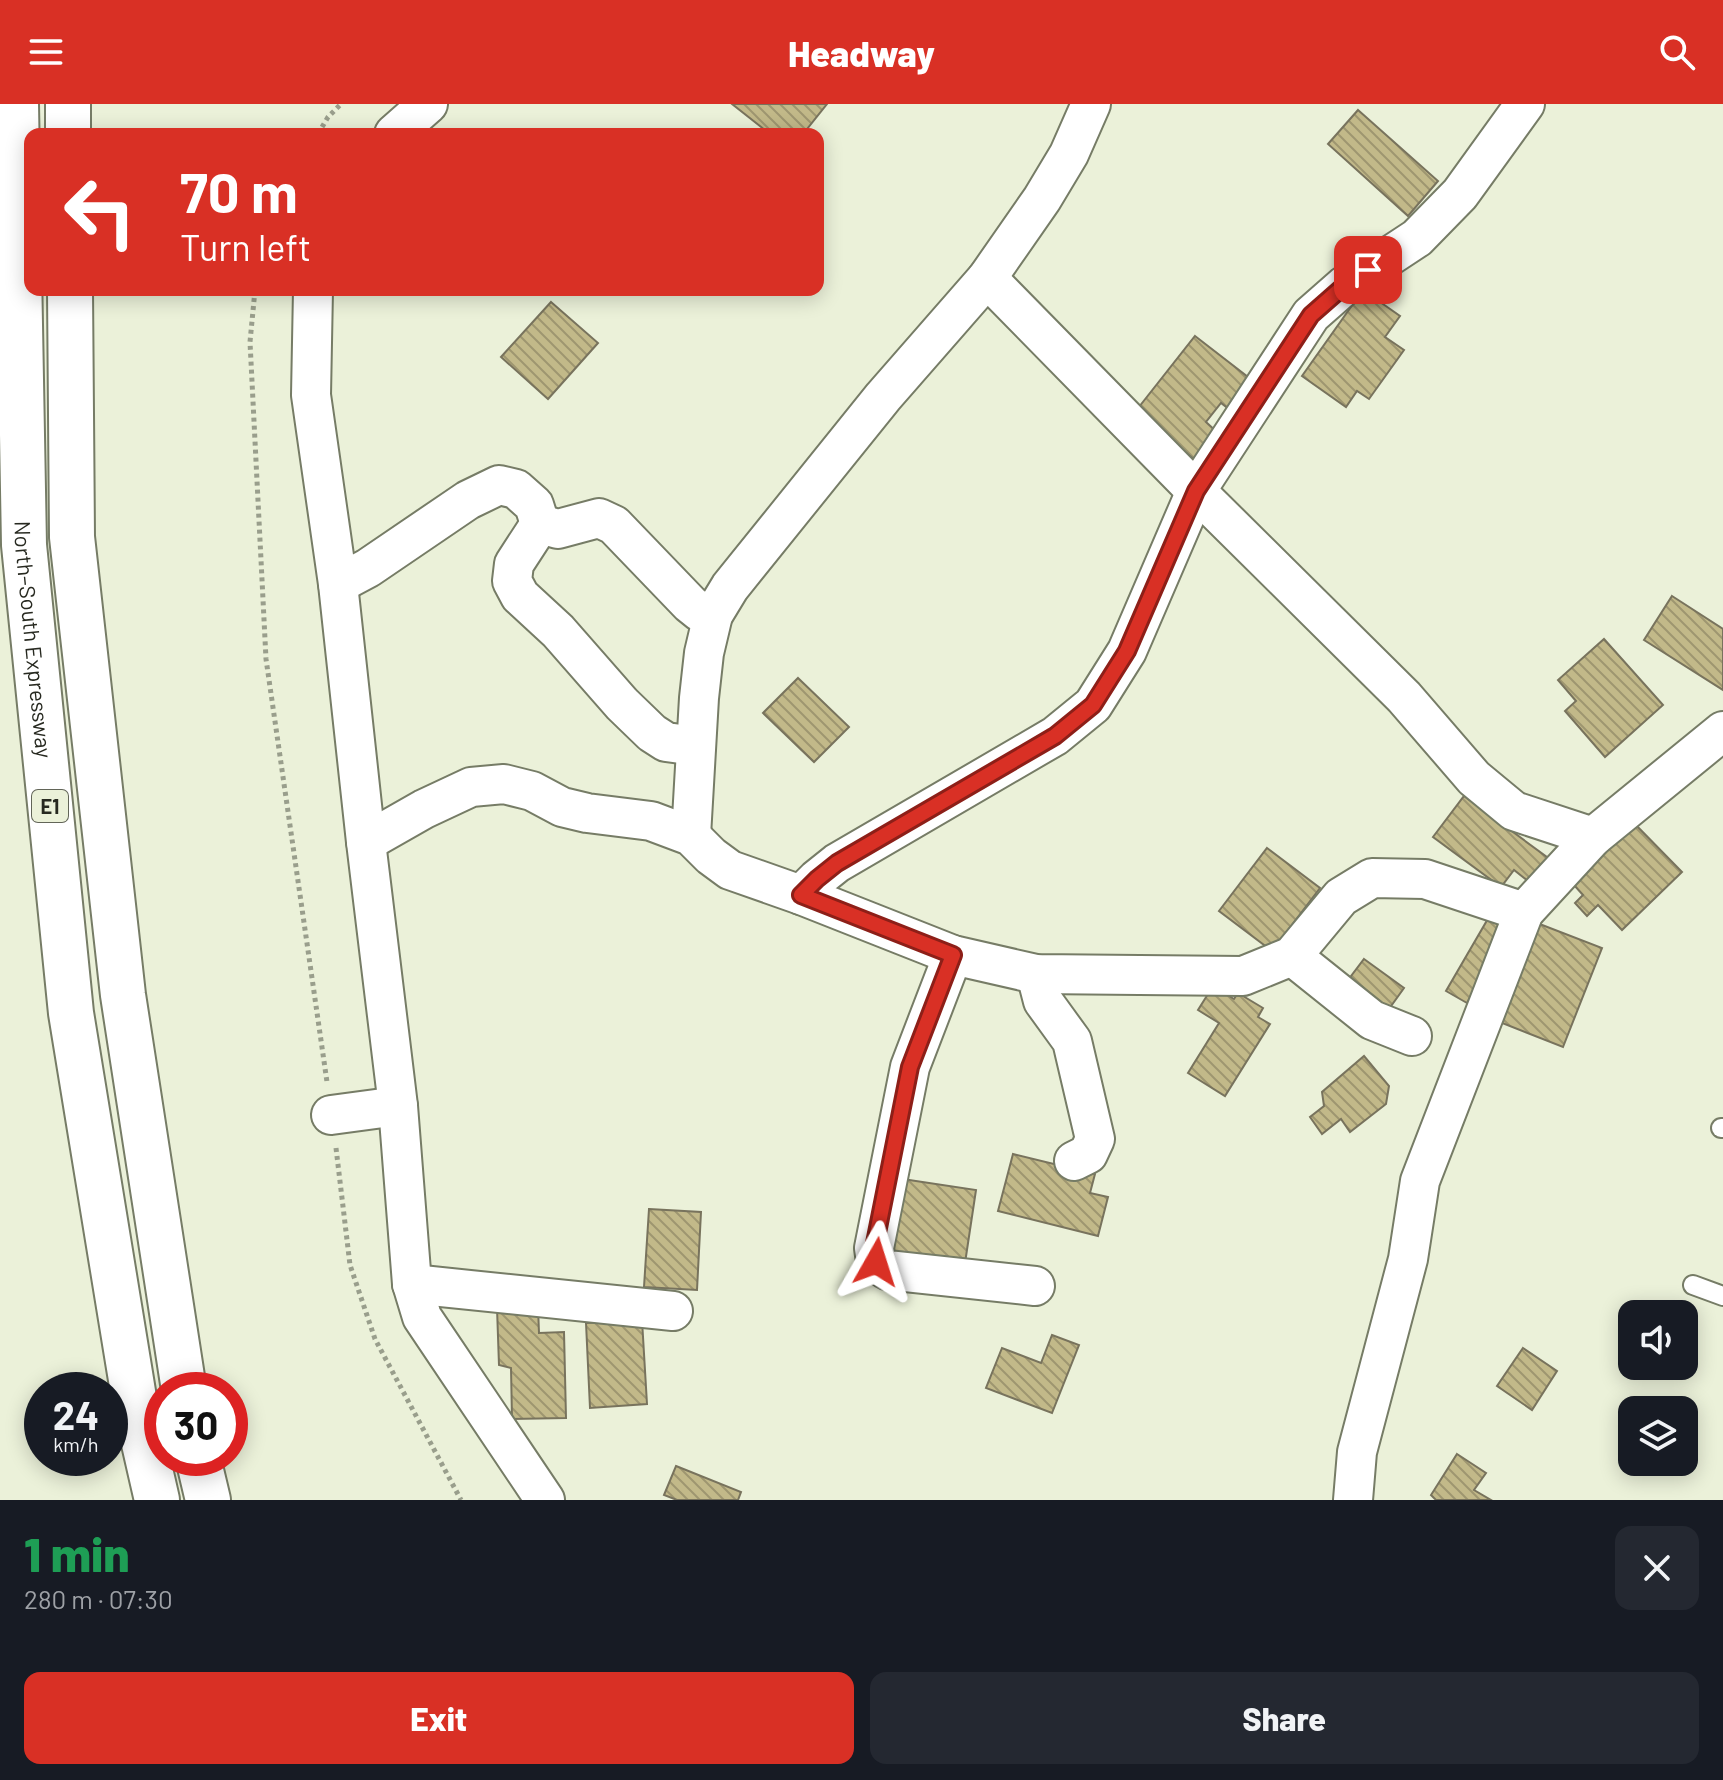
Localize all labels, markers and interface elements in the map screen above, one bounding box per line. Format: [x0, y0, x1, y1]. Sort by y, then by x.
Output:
icon: menu [24, 30, 68, 74]
icon: search [1655, 30, 1699, 74]
text: Headway [788, 31, 935, 74]
text: 70 m [180, 157, 298, 224]
icon: left [48, 160, 152, 264]
text: Turn left [180, 225, 311, 268]
pin [1334, 236, 1402, 304]
icon: arrive [1346, 248, 1390, 292]
street label: North–South Expressway [11, 520, 58, 759]
road number: E1 [32, 790, 68, 822]
position arrow [834, 1220, 918, 1304]
map controls [1618, 1300, 1698, 1476]
button: sound [1618, 1300, 1698, 1380]
speed limit sign: 30 [144, 1372, 248, 1476]
text: 24 [53, 1390, 99, 1438]
button: layers [1618, 1396, 1698, 1476]
text: km/h [53, 1432, 99, 1456]
text: 1 min [24, 1524, 130, 1582]
button: close [1615, 1526, 1699, 1610]
text: 280 m · 07:30 [24, 1583, 173, 1614]
button: Exit [24, 1672, 854, 1764]
button: Share [870, 1672, 1699, 1764]

